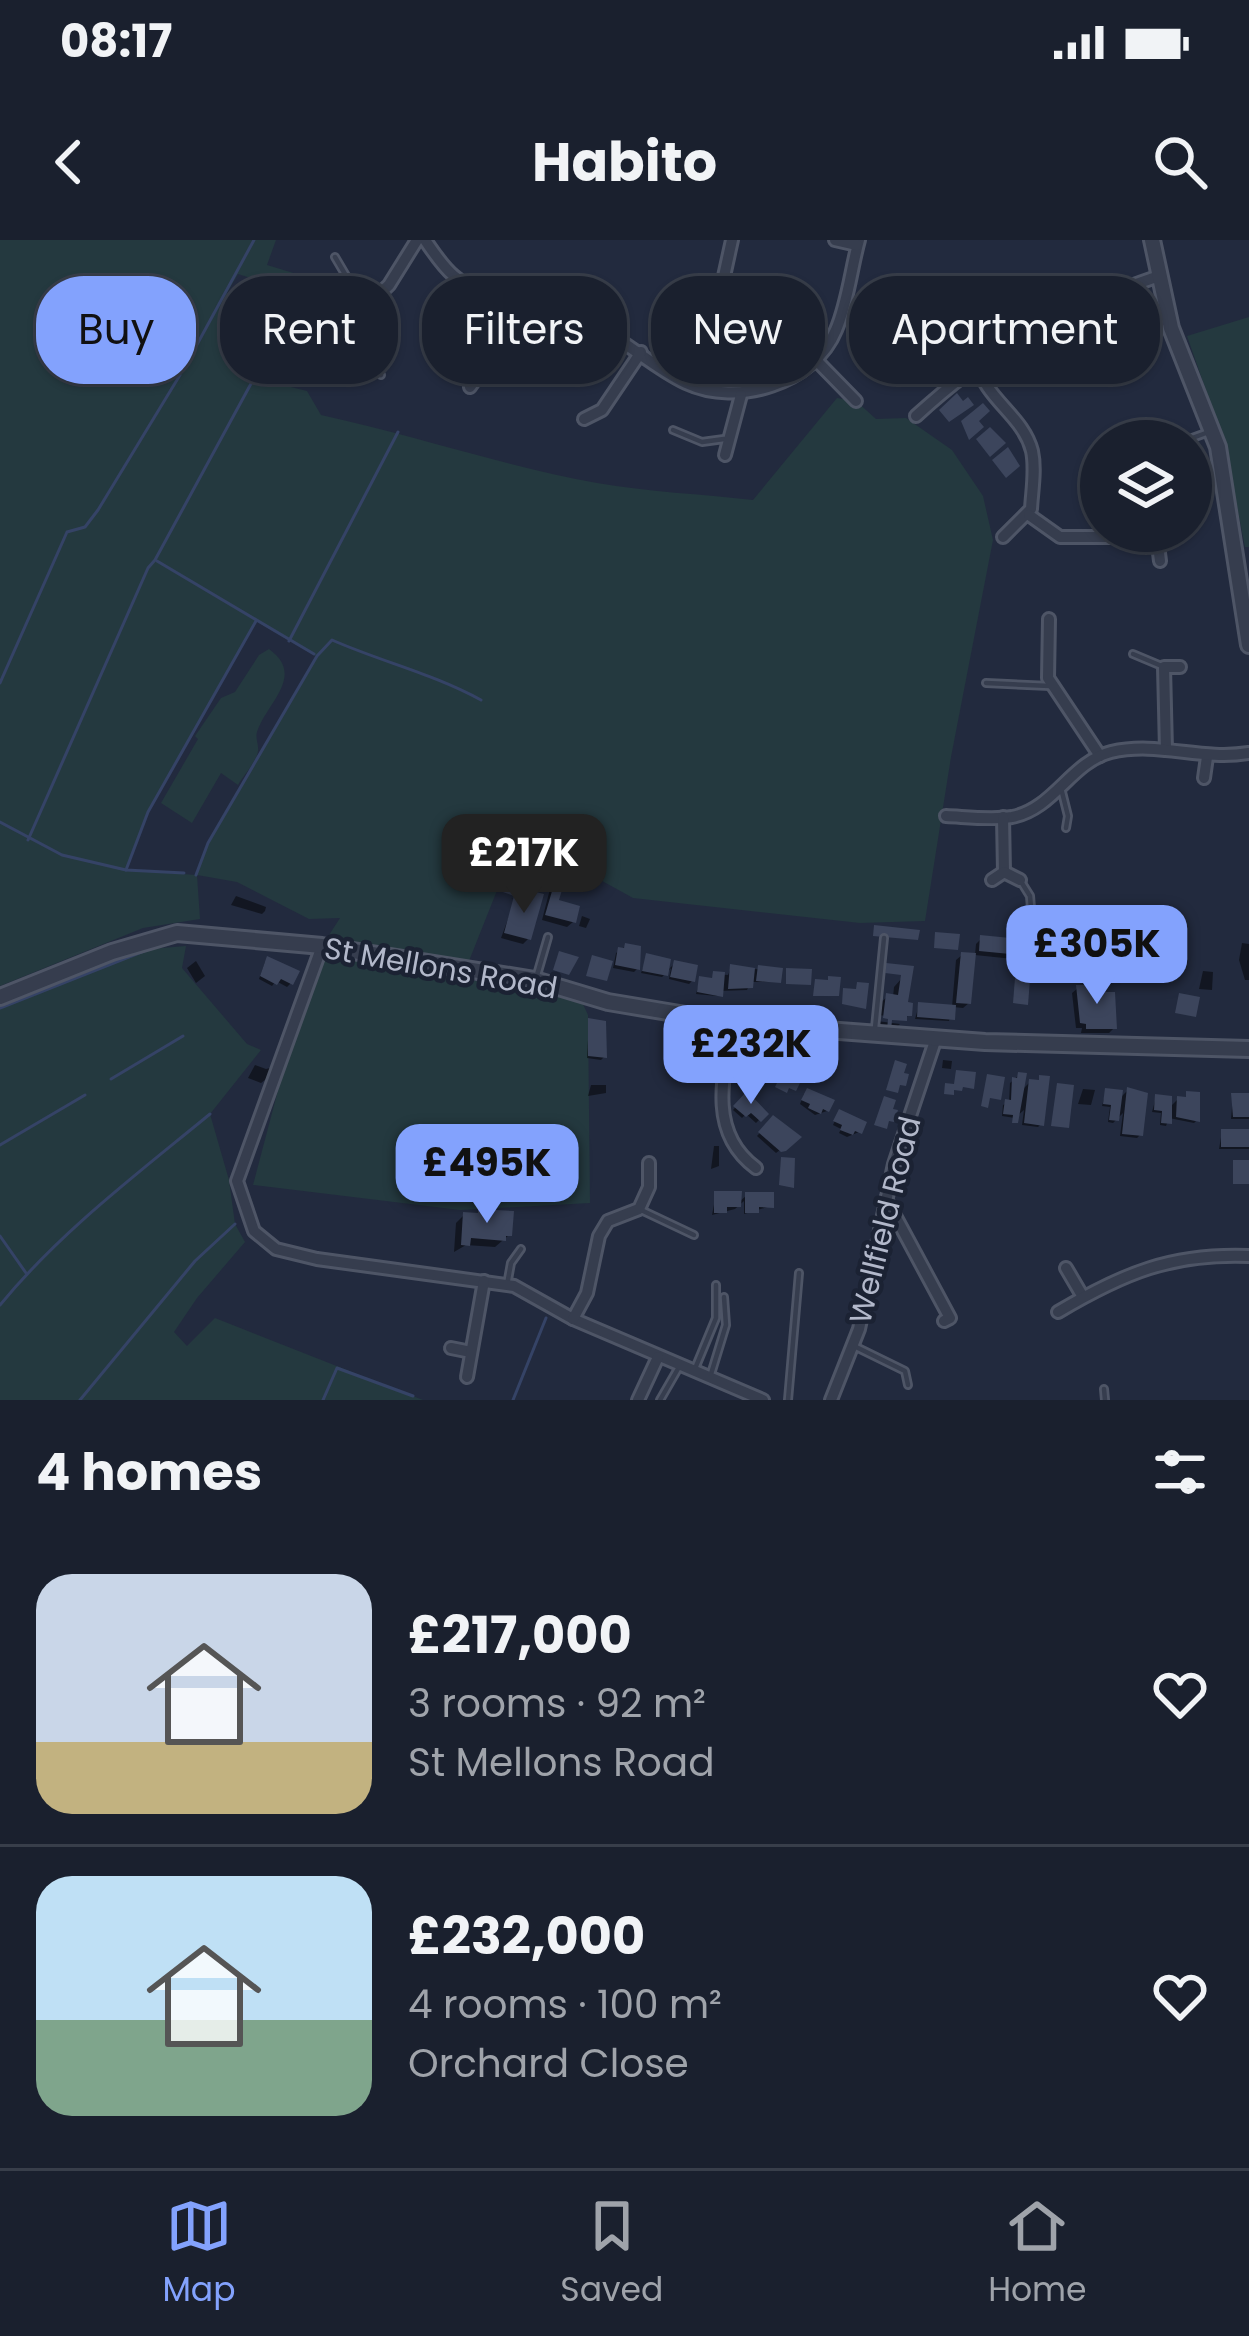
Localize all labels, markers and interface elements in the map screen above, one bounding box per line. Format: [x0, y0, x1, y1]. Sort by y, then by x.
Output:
text: 08:17 [60, 10, 172, 73]
text: Habito [532, 124, 717, 200]
icon: back [36, 129, 102, 195]
icon: search [1147, 129, 1213, 195]
chip: Buy [36, 276, 196, 384]
chip: Rent [220, 276, 398, 384]
chip: Filters [422, 276, 627, 384]
chip: New [651, 276, 825, 384]
chip: Apartment [849, 276, 1160, 384]
map controls [1080, 420, 1212, 552]
button: layers [1080, 420, 1212, 552]
pin: £217K [440, 814, 608, 916]
text: £217K [469, 825, 579, 880]
pin: £305K [1013, 905, 1181, 1007]
text: £305K [1033, 916, 1161, 971]
street label: St Mellons Road [321, 926, 561, 1010]
pin: £232K [667, 1005, 835, 1107]
text: £232K [690, 1016, 812, 1071]
street label: Wellfield Road [838, 1112, 932, 1328]
pin: £495K [403, 1124, 571, 1226]
text: £495K [423, 1135, 551, 1190]
text: 4 homes [36, 1436, 262, 1508]
icon: filters [1147, 1439, 1213, 1505]
text: £217,000 [408, 1599, 632, 1671]
icon: home [132, 1622, 276, 1766]
icon: heart [1147, 1661, 1213, 1727]
text: 3 rooms · 92 m² [408, 1676, 706, 1731]
text: St Mellons Road [408, 1735, 715, 1790]
text: £232,000 [408, 1900, 645, 1972]
icon: home [132, 1924, 276, 2068]
icon: heart [1147, 1963, 1213, 2029]
text: 4 rooms · 100 m² [408, 1977, 722, 2032]
text: Orchard Close [408, 2036, 689, 2091]
tab: Map [162, 2193, 235, 2315]
tab: Saved [560, 2193, 663, 2315]
tab: Home [988, 2193, 1087, 2315]

